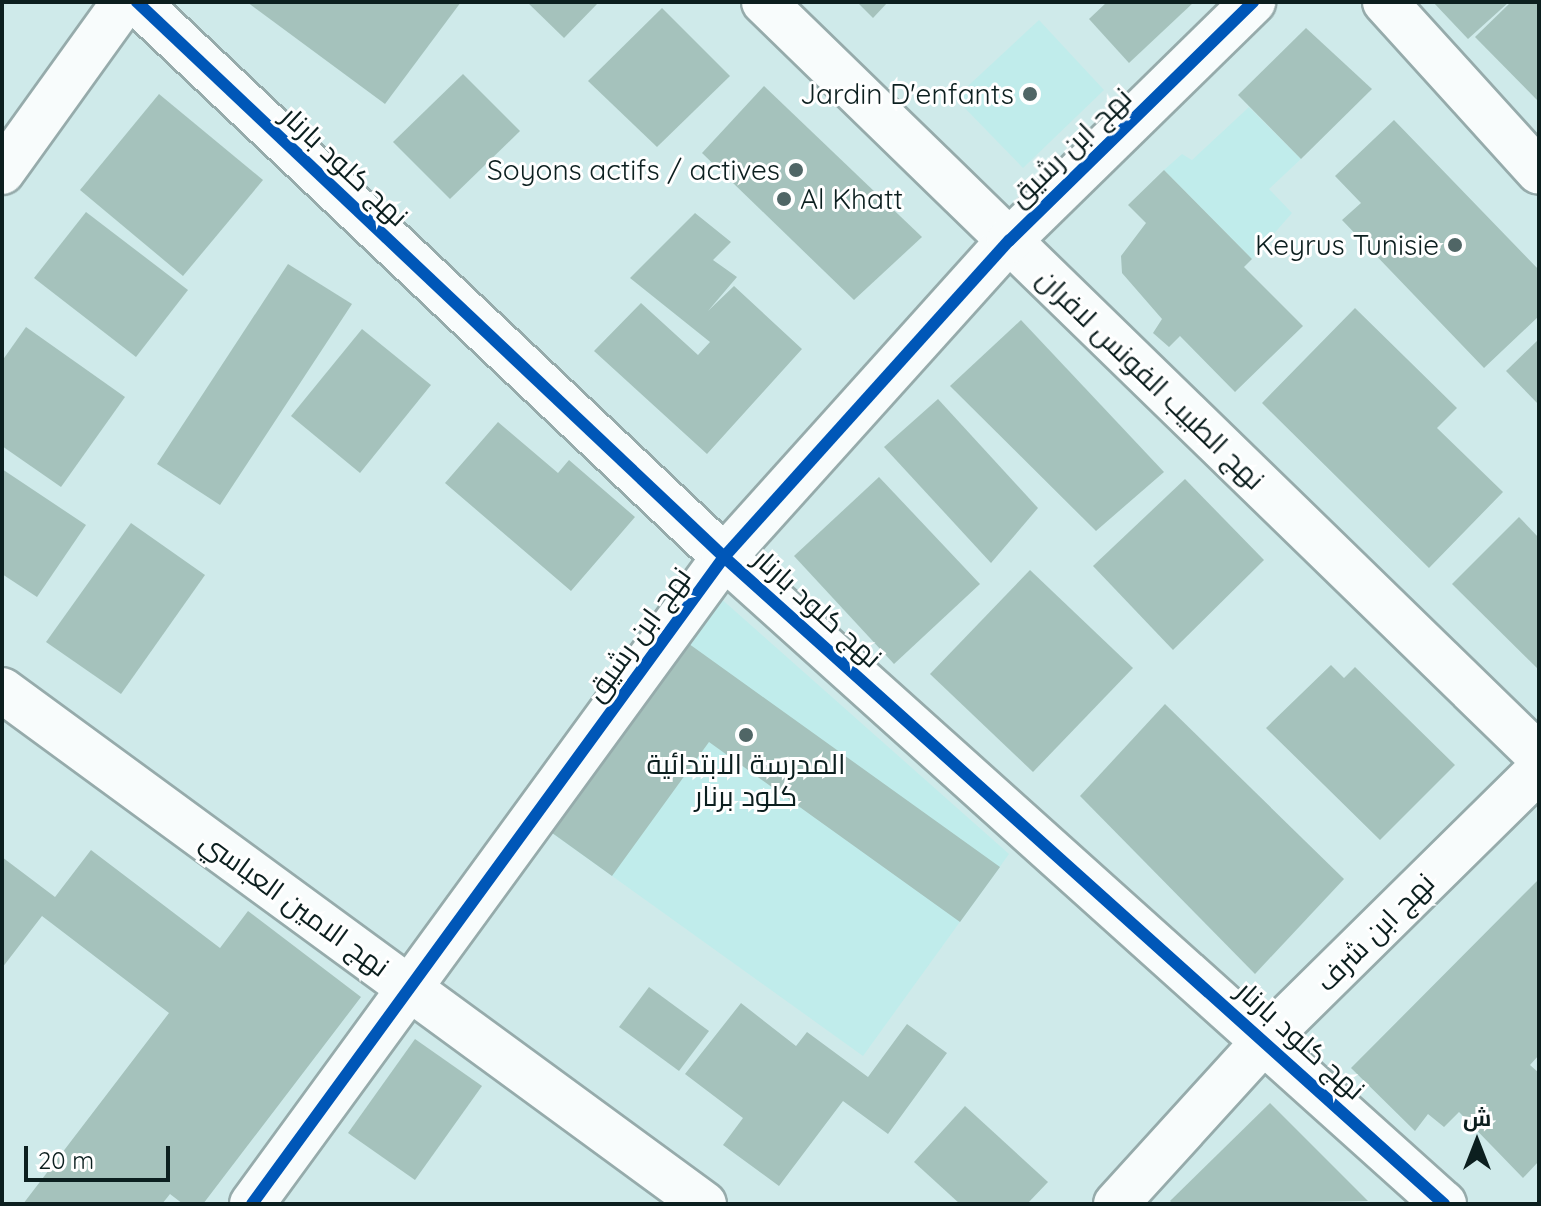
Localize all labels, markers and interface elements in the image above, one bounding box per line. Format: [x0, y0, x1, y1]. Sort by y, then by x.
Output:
place label: Jardin D'enfants [800, 77, 1014, 111]
street label: نهج ابن رشيق [1002, 80, 1138, 214]
marker: Jardin D'enfants [1021, 85, 1039, 103]
street label: نهج كلود بارنار [275, 99, 415, 233]
place label: Soyons actifs / actives [487, 153, 780, 187]
marker: Soyons actifs / actives [787, 161, 805, 179]
place label: Al Khatt [800, 182, 903, 216]
marker: Al Khatt [775, 190, 793, 208]
place label: Keyrus Tunisie [1255, 228, 1439, 262]
marker: Keyrus Tunisie [1446, 236, 1464, 254]
street label: نهج الطبيب الفونس لافران [1030, 262, 1272, 496]
street label: نهج كلود بارنار [747, 542, 889, 674]
street label: نهج ابن رشيق [578, 561, 698, 707]
marker: المدرسة الابتدائية كلود برنار [737, 726, 755, 744]
place label: المدرسة الابتدائية كلود برنار [646, 747, 846, 813]
street label: نهج الامين العباسي [194, 824, 396, 984]
street label: نهج ابن شرف [1309, 866, 1441, 998]
street label: نهج كلود بارنار [1230, 974, 1372, 1106]
north arrow [1437, 1102, 1517, 1182]
text: ش [1463, 1104, 1491, 1132]
scale bar [28, 1130, 174, 1180]
text: 20 m [38, 1145, 94, 1175]

